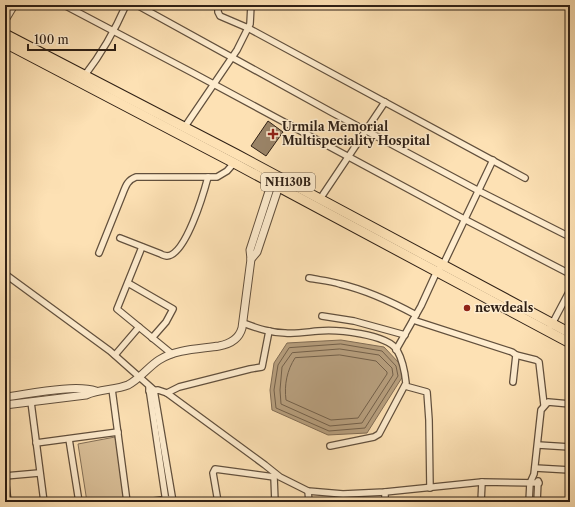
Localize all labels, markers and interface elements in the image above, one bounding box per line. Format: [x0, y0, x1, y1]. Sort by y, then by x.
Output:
scale bar [28, 26, 115, 52]
text: 100 m [34, 32, 69, 47]
place label: Urmila Memorial Multispeciality Hospital [282, 119, 430, 148]
marker: Urmila Memorial Multispeciality Hospital [267, 128, 279, 140]
road number: NH130B [261, 173, 315, 191]
place label: newdeals [475, 300, 534, 315]
marker: newdeals [462, 303, 472, 313]

